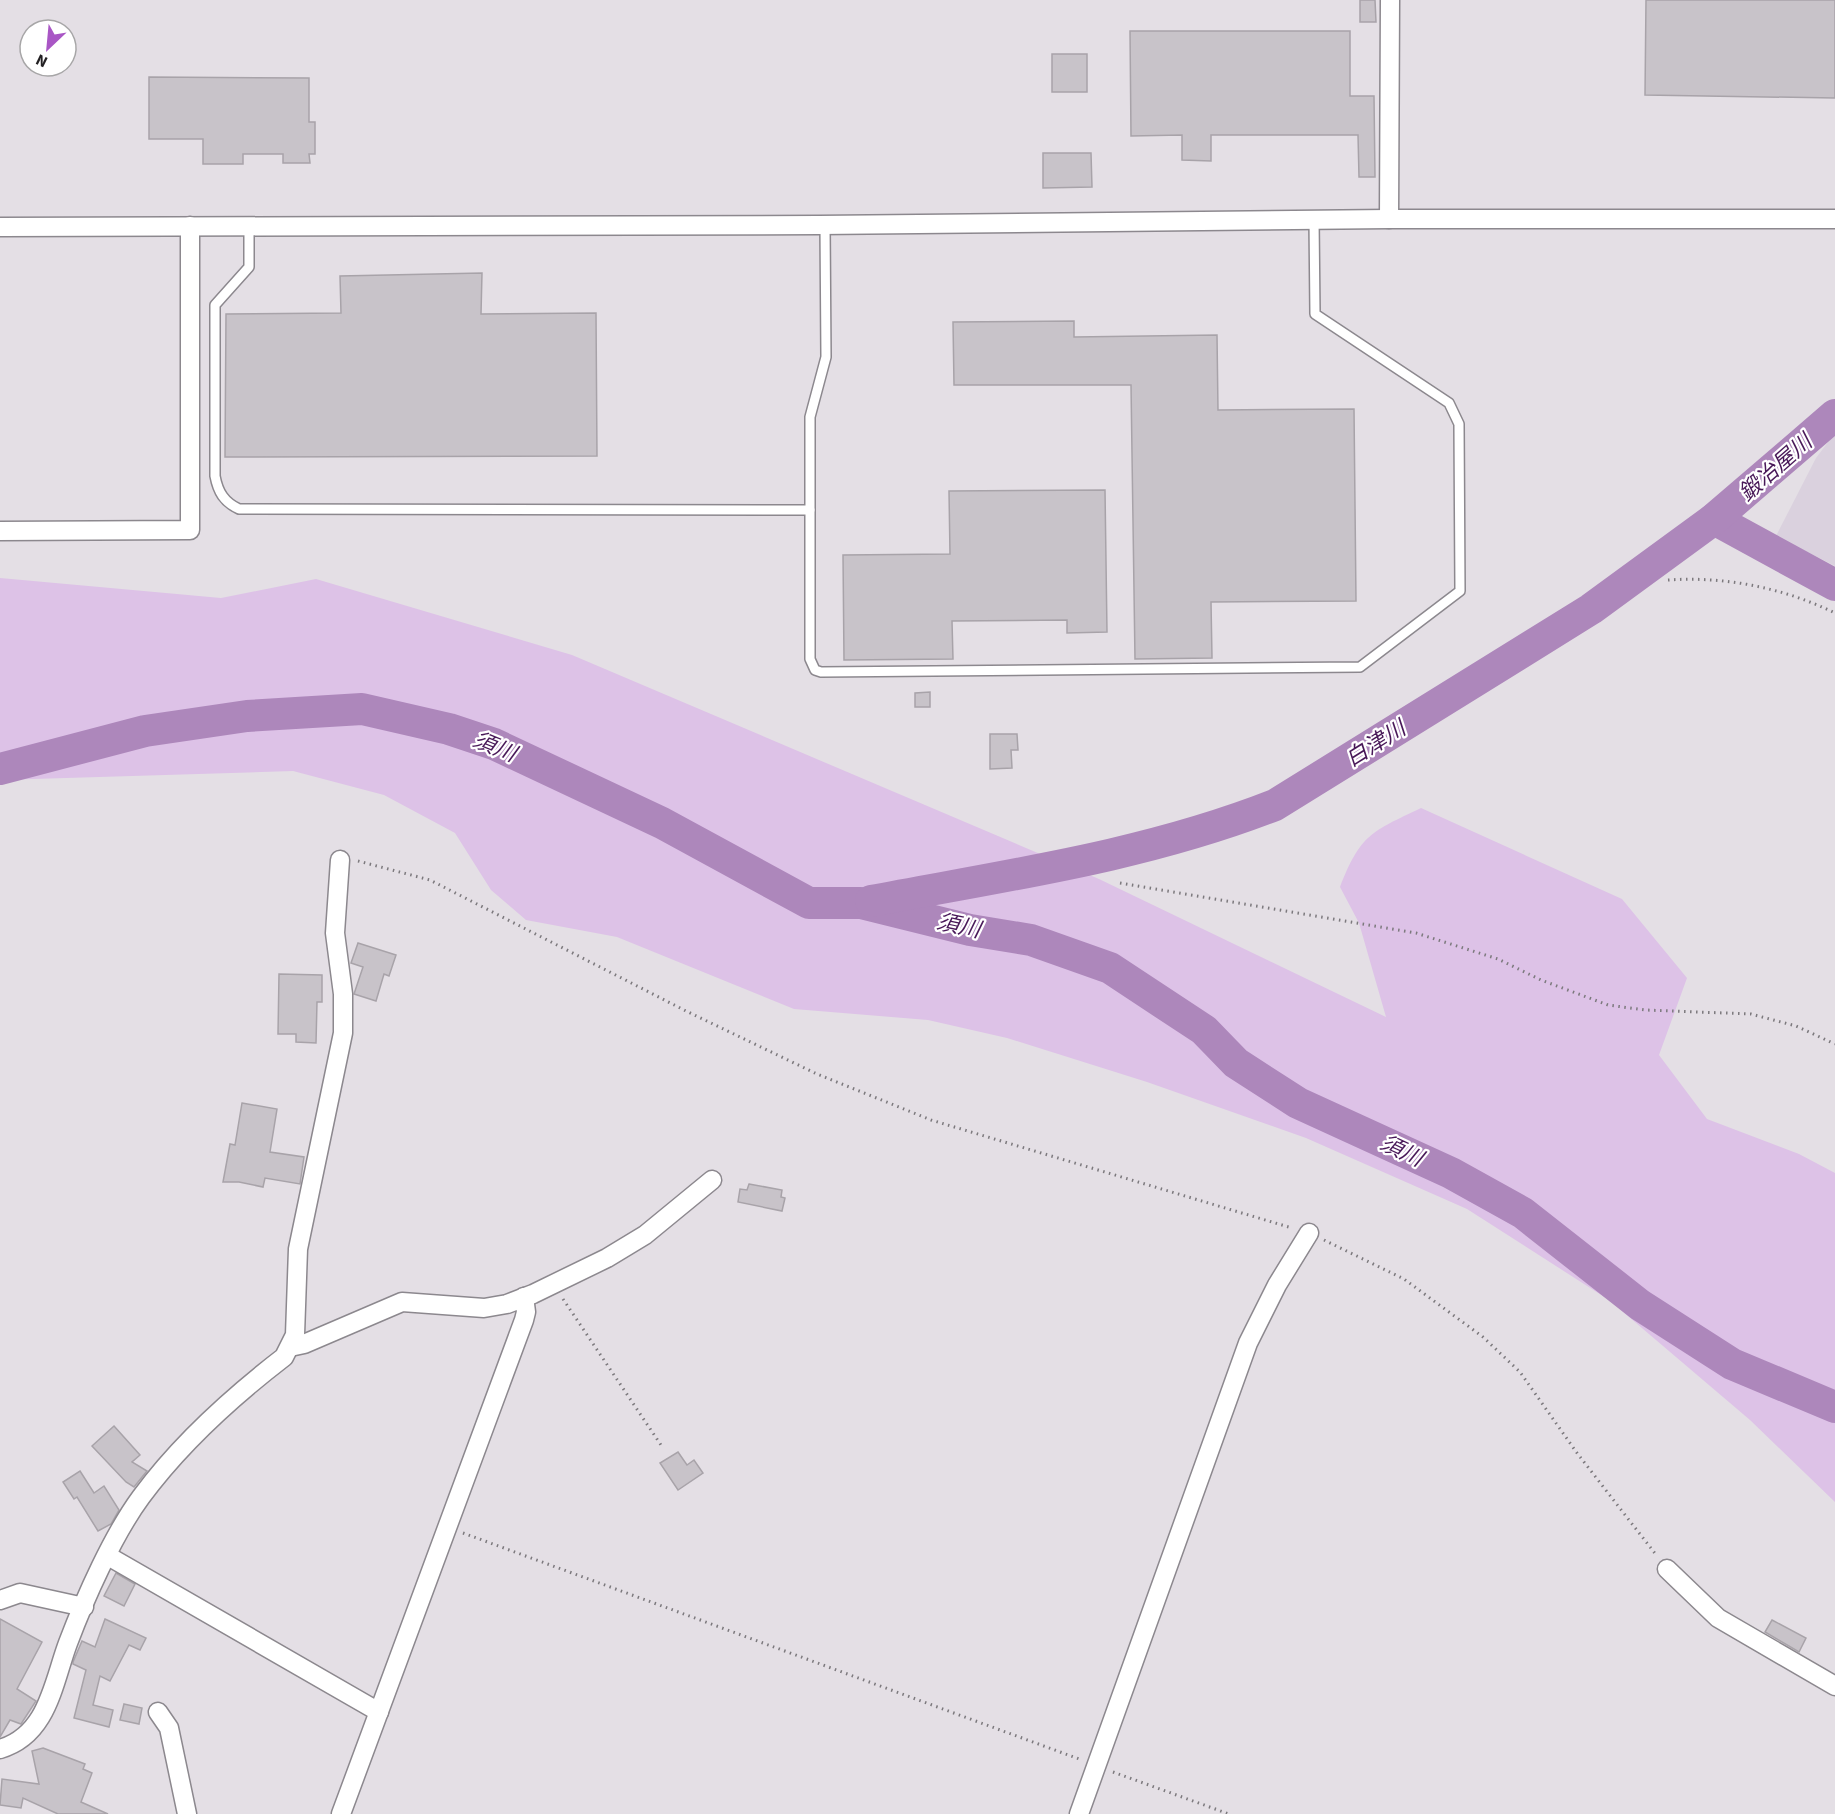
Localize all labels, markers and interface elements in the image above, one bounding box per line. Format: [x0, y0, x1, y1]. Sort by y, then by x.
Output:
north arrow [18, 18, 78, 78]
text: N [32, 48, 51, 73]
water label: 鍛冶屋川 [1732, 426, 1821, 509]
water label: 白津川 [1339, 712, 1414, 775]
water label: 須川 [468, 724, 523, 771]
water label: 須川 [934, 906, 986, 947]
water label: 須川 [1375, 1127, 1430, 1176]

